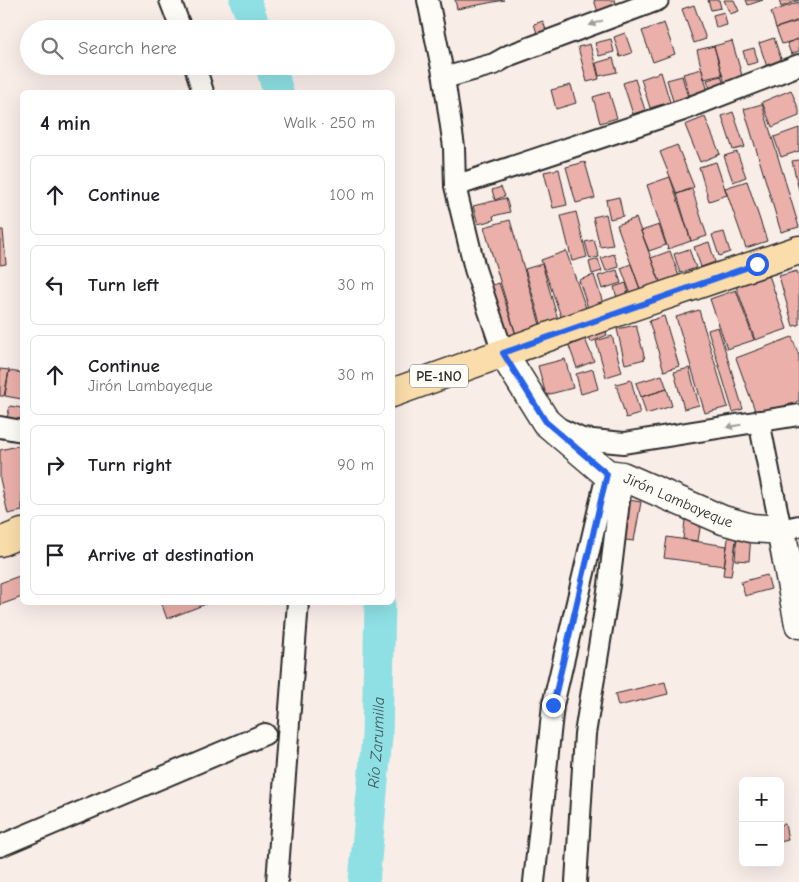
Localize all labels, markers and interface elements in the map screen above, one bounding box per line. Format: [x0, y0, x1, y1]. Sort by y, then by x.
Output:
one-way arrow [588, 19, 603, 27]
search box [20, 20, 395, 75]
icon: search [38, 34, 66, 62]
text: Search here [78, 37, 177, 59]
text: 4 min [40, 111, 91, 135]
text: Walk · 250 m [284, 114, 375, 132]
icon: ahead [41, 181, 69, 209]
text: Continue [88, 184, 160, 206]
text: 100 m [330, 186, 374, 204]
route start [746, 253, 769, 276]
icon: left [41, 271, 69, 299]
text: Turn left [88, 274, 159, 296]
text: 30 m [338, 276, 374, 294]
text: Continue [88, 355, 160, 377]
icon: ahead [41, 361, 69, 389]
road number: PE-1NO [410, 364, 468, 388]
text: 30 m [338, 366, 374, 384]
text: Jirón Lambayeque [88, 377, 213, 395]
one-way arrow [725, 422, 741, 430]
icon: right [41, 451, 69, 479]
text: Turn right [88, 454, 172, 476]
text: 90 m [337, 456, 374, 474]
street label: Jirón Lambayeque [621, 469, 735, 531]
icon: arrive [41, 541, 69, 569]
text: Arrive at destination [88, 544, 254, 566]
route end [542, 694, 565, 717]
water label: Río Zarumilla [364, 697, 388, 789]
map controls [739, 777, 784, 867]
button: + [739, 777, 784, 822]
button: − [739, 822, 784, 867]

